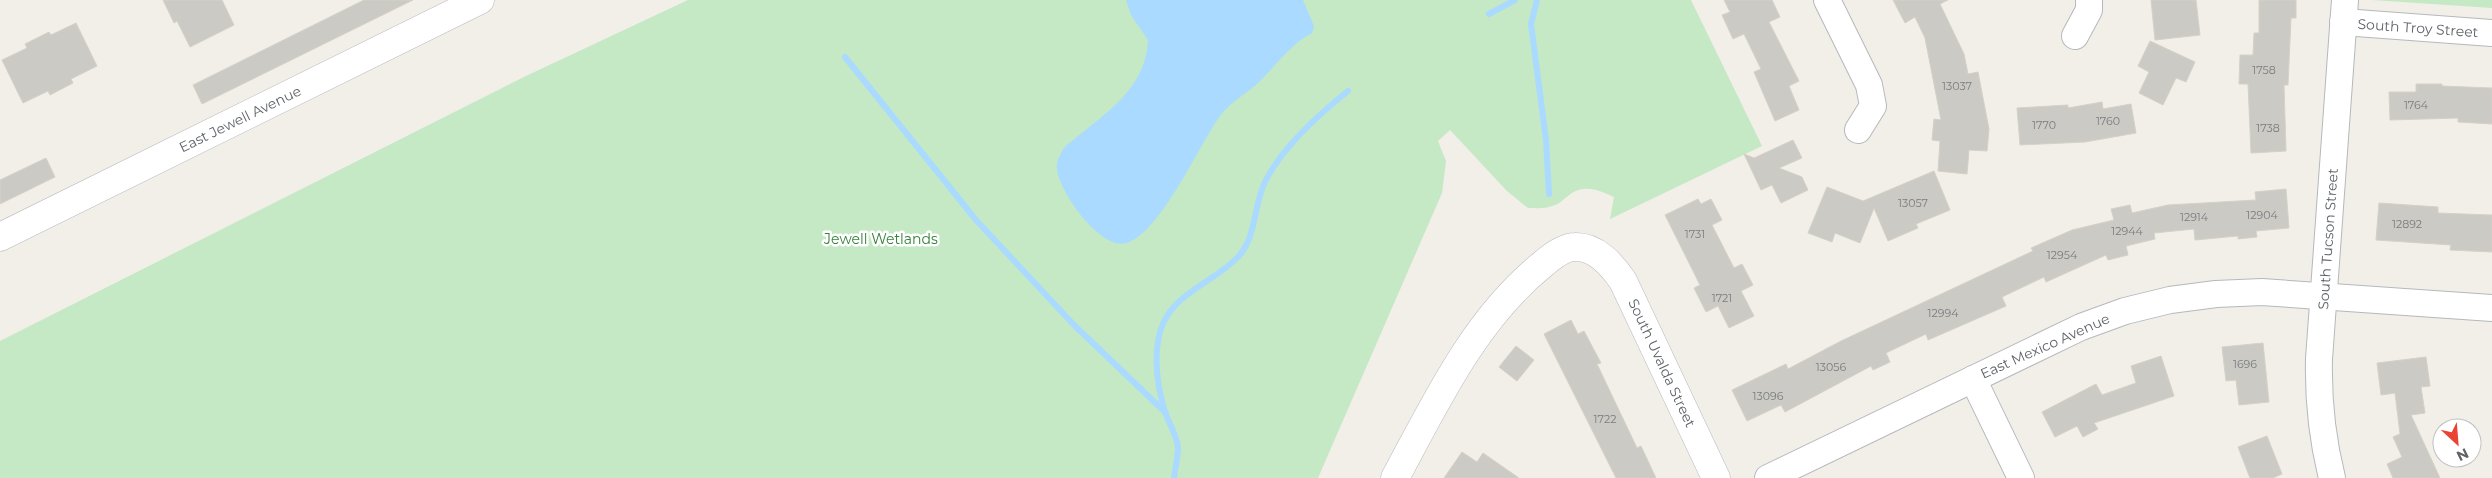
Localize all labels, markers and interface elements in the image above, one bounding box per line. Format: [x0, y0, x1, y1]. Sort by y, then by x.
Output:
street label: South Troy Street [2357, 15, 2479, 41]
house number: 1758 [2252, 63, 2276, 77]
house number: 13037 [1942, 79, 1972, 93]
street label: East Jewell Avenue [176, 82, 304, 156]
house number: 1764 [2404, 98, 2429, 112]
house number: 1760 [2096, 114, 2120, 128]
house number: 1770 [2032, 118, 2056, 132]
house number: 1738 [2256, 121, 2280, 135]
street label: South Tucson Street [2314, 167, 2342, 310]
house number: 13057 [1898, 196, 1928, 210]
house number: 12904 [2246, 208, 2278, 222]
house number: 12914 [2180, 210, 2209, 224]
house number: 12892 [2392, 217, 2422, 231]
house number: 12944 [2111, 224, 2143, 238]
house number: 1731 [1685, 227, 1705, 241]
park label: Jewell Wetlands [823, 230, 938, 248]
house number: 12954 [2047, 248, 2078, 262]
house number: 1721 [1712, 291, 1732, 305]
street label: South Uvalda Street [1624, 296, 1700, 430]
house number: 12994 [1928, 306, 1959, 320]
street label: East Mexico Avenue [1978, 309, 2112, 383]
house number: 1696 [2233, 357, 2257, 371]
house number: 13056 [1816, 360, 1846, 374]
house number: 13096 [1753, 389, 1784, 403]
house number: 1722 [1594, 412, 1616, 426]
north arrow [2432, 418, 2482, 468]
text: N [2454, 444, 2472, 465]

